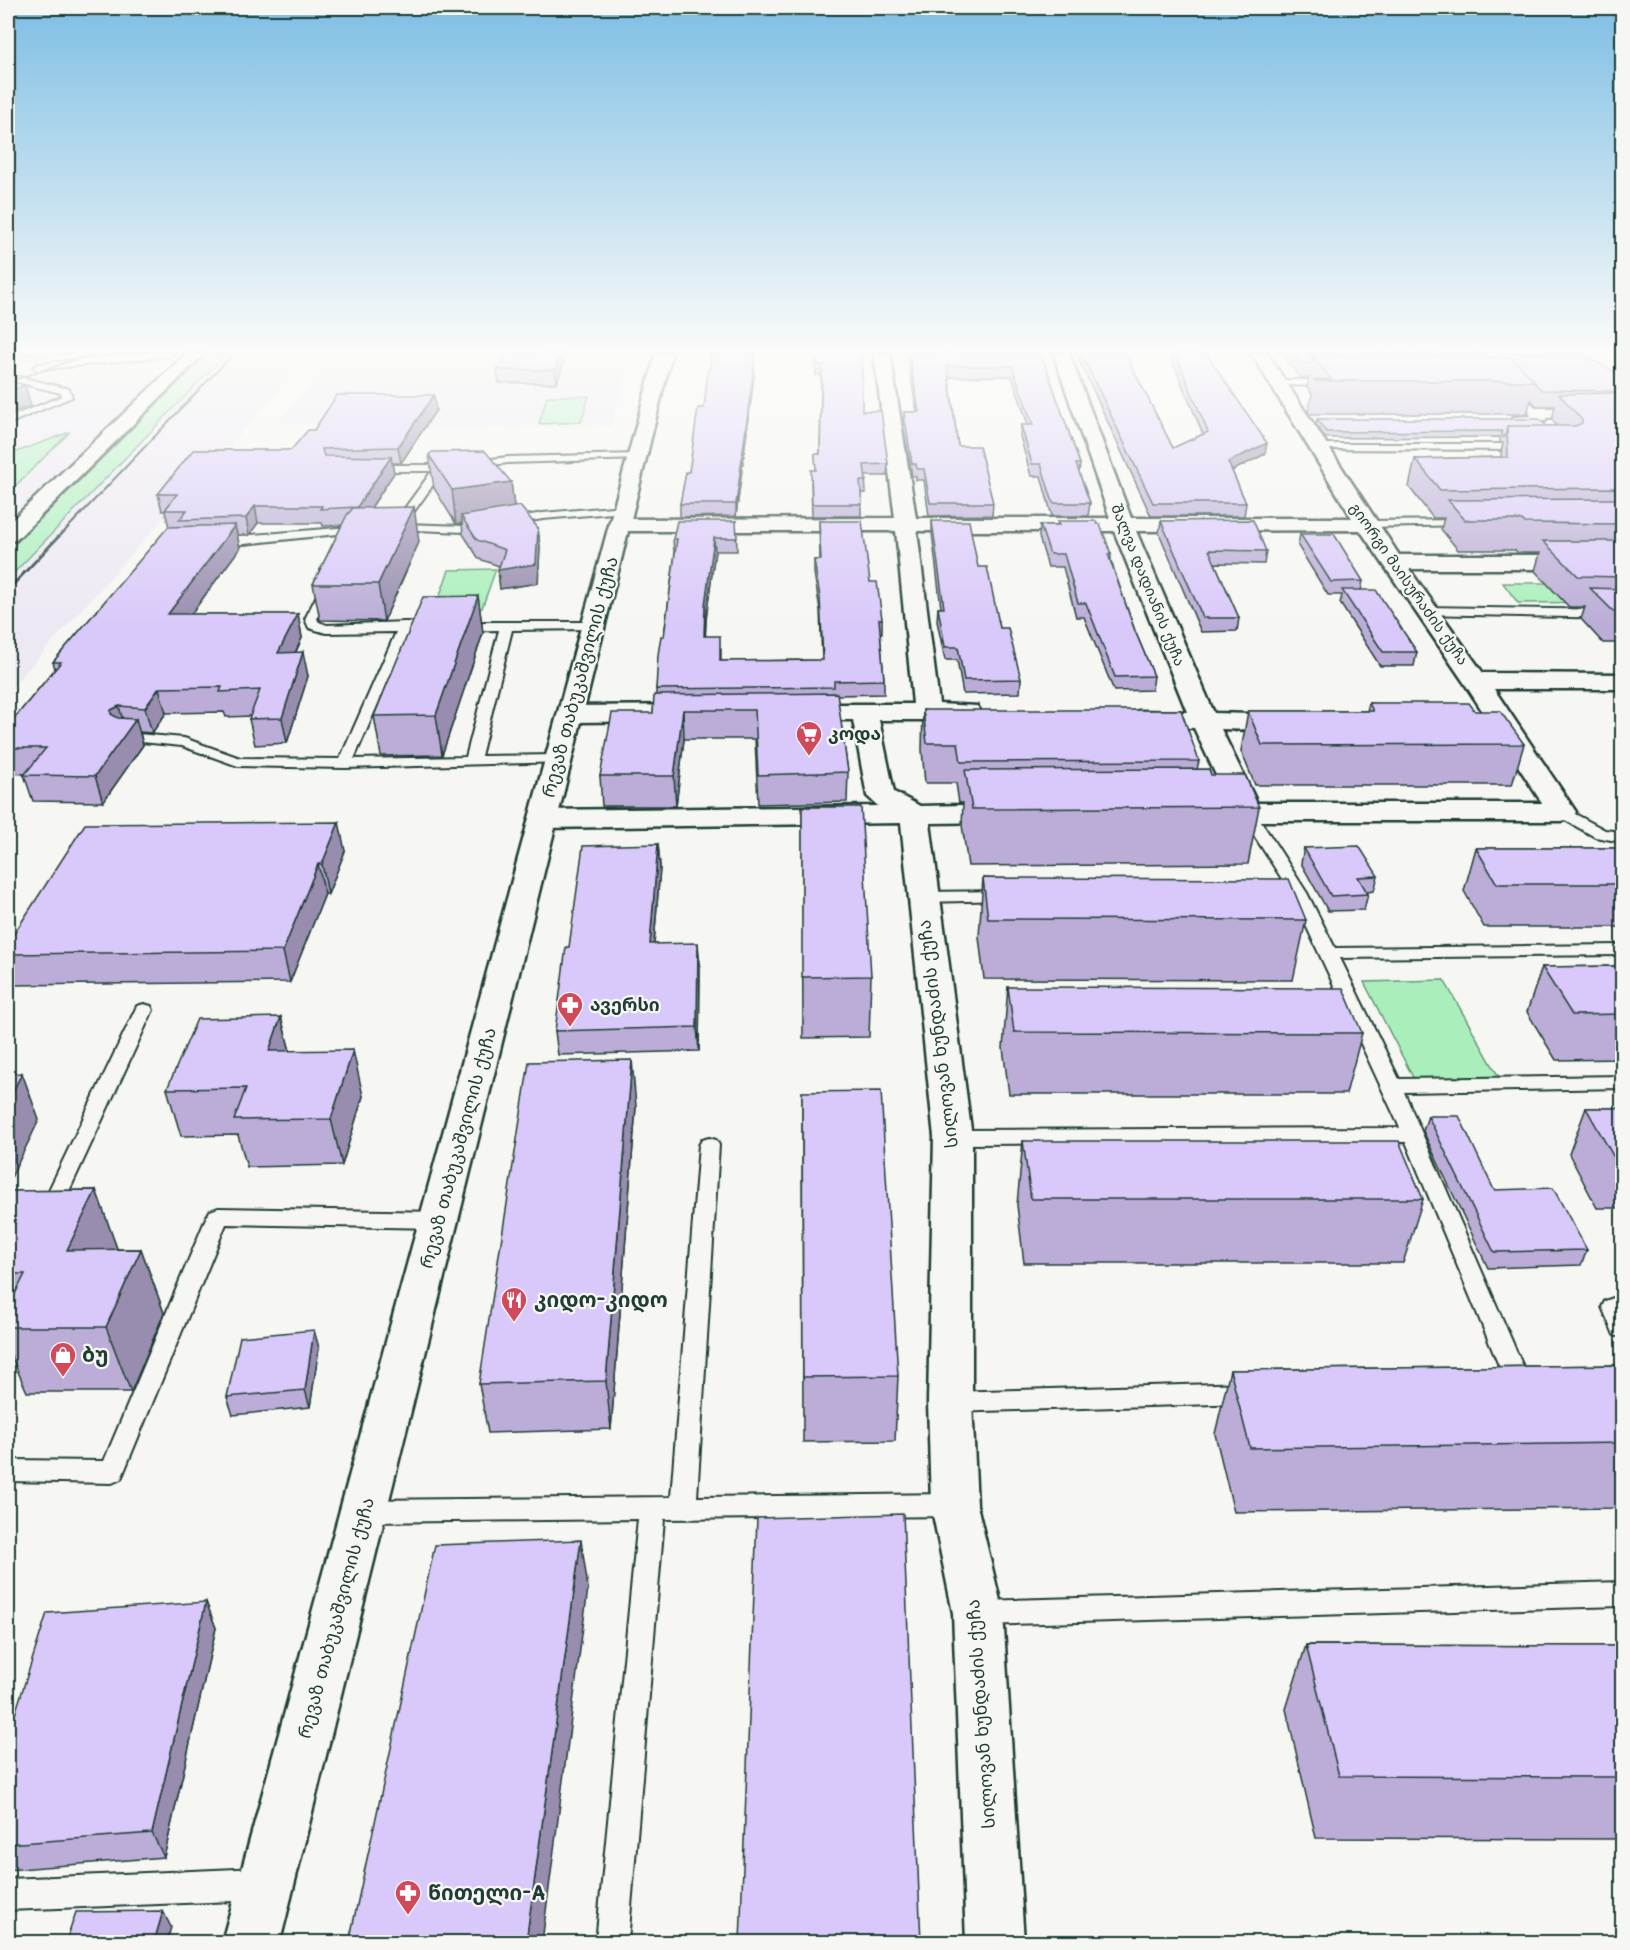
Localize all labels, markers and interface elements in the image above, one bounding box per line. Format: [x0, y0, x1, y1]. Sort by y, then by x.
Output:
street label: გიორგი მაისურაძის ქუჩა [1346, 498, 1474, 669]
street label: შალვა დადიანის ქუჩა [1107, 501, 1191, 669]
street label: რევაზ თაბუკაშვილის ქუჩა [535, 554, 623, 800]
supermarket icon: კოდა [794, 719, 824, 757]
place label: კოდა [828, 721, 881, 745]
street label: სილოვან ხუნდაძის ქუჩა [911, 919, 963, 1150]
pharmacy icon: ავერსი [555, 990, 585, 1028]
place label: ავერსი [590, 992, 660, 1016]
street label: რევაზ თაბუკაშვილის ქუჩა [413, 1025, 501, 1271]
restaurant icon: კიდო-კიდო [499, 1285, 529, 1323]
place label: კიდო-კიდო [534, 1285, 668, 1313]
shop icon: ბუ [48, 1340, 78, 1378]
place label: ბუ [82, 1340, 108, 1367]
street label: რევაზ თაბუკაშვილის ქუჩა [291, 1495, 379, 1741]
street label: სილოვან ხუნდაძის ქუჩა [960, 1599, 1000, 1829]
pharmacy icon: წითელი-A [393, 1878, 423, 1916]
place label: წითელი-A [428, 1878, 546, 1906]

